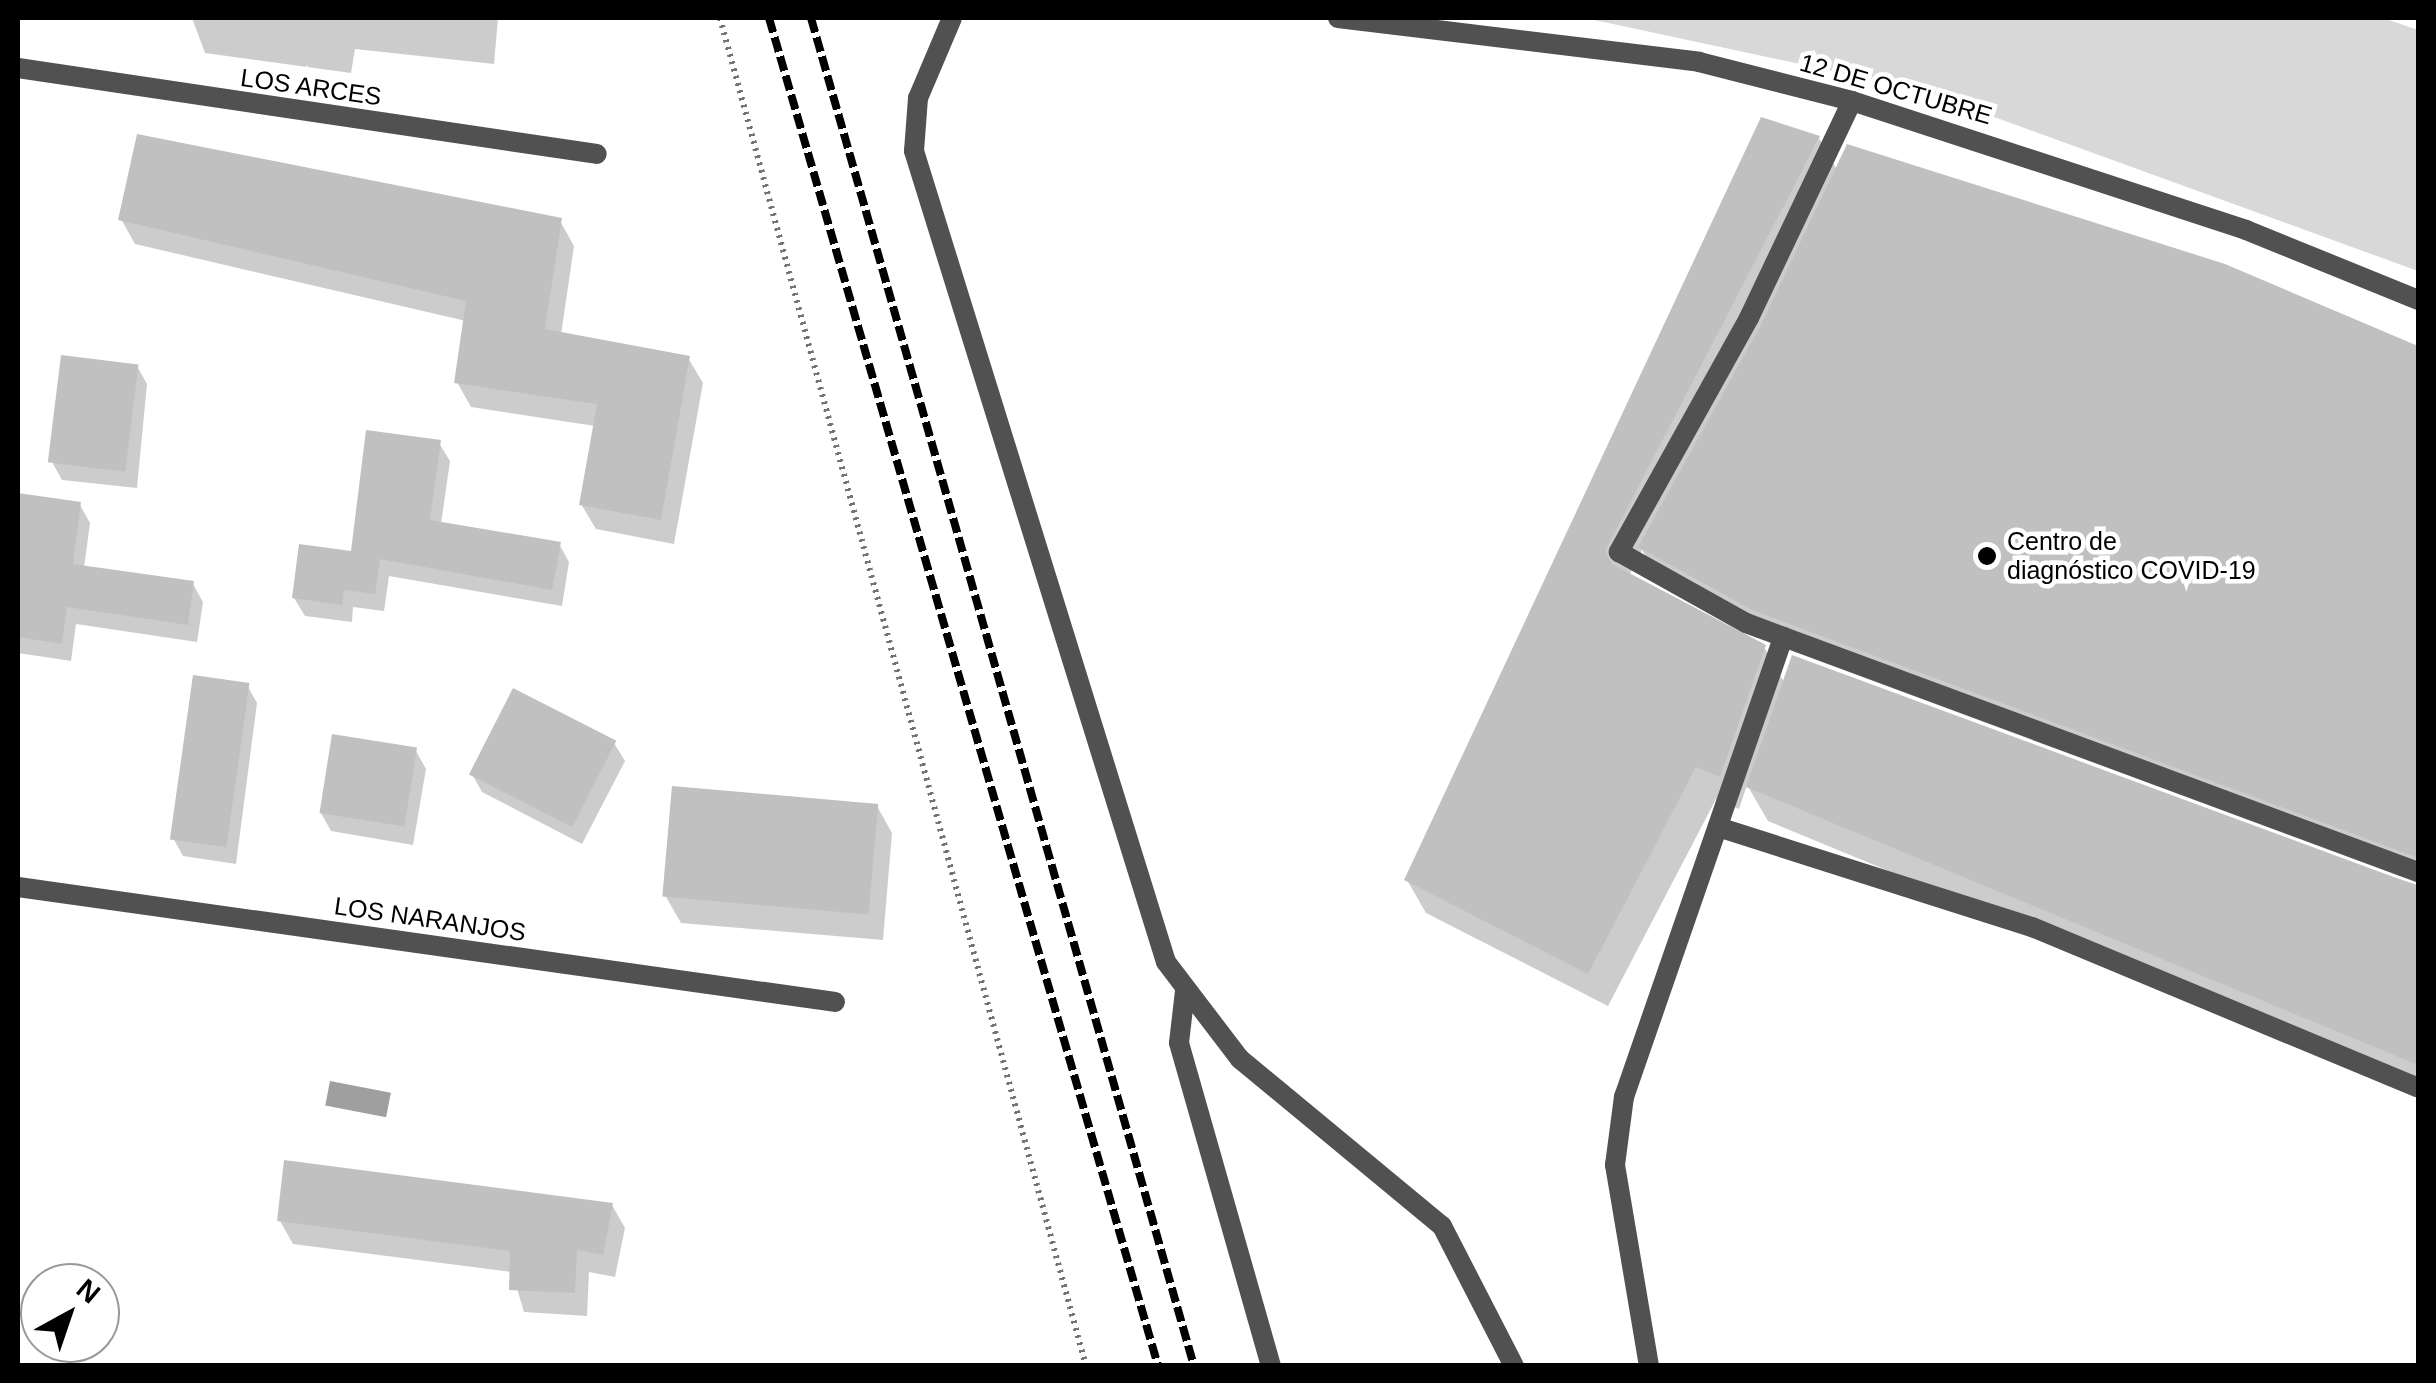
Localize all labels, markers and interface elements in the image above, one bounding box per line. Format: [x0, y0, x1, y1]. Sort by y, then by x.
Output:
street label: 12 DE OCTUBRE [1796, 47, 1996, 131]
street label: LOS ARCES [238, 62, 384, 112]
place label: Centro de diagnóstico COVID-19 [2007, 527, 2256, 586]
marker: Centro de diagnóstico COVID-19 [1976, 545, 1998, 567]
street label: LOS NARANJOS [332, 891, 528, 947]
north arrow [20, 1263, 120, 1363]
text: N [71, 1273, 106, 1310]

